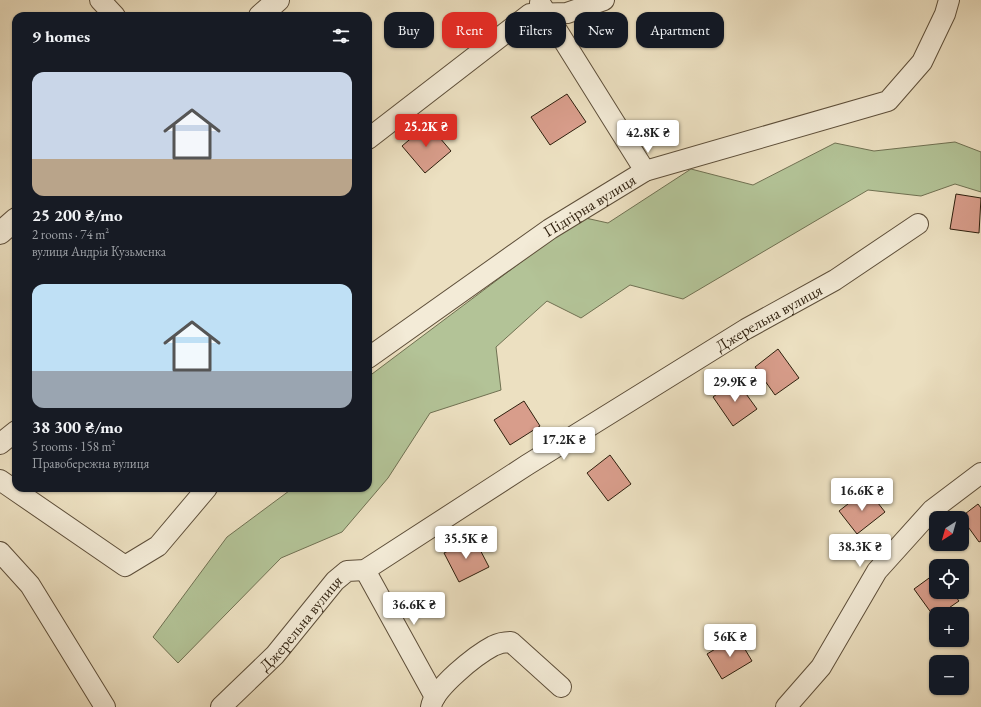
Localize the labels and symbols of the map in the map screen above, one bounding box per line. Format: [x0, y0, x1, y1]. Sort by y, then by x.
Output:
pin: 25.2K ₴ [389, 114, 463, 148]
pin: 42.8K ₴ [611, 120, 685, 154]
street label: Підгірна вулиця [539, 169, 640, 242]
street label: Джерельна вулиця [711, 279, 826, 357]
pin: 29.9K ₴ [698, 369, 772, 403]
pin: 17.2K ₴ [527, 427, 601, 461]
pin: 16.6K ₴ [825, 478, 899, 512]
north arrow [929, 511, 969, 551]
pin: 35.5K ₴ [429, 526, 503, 560]
pin: 38.3K ₴ [823, 534, 897, 568]
street label: Джерельна вулиця [255, 570, 346, 676]
pin: 36.6K ₴ [377, 592, 451, 626]
pin: 56K ₴ [702, 624, 758, 658]

